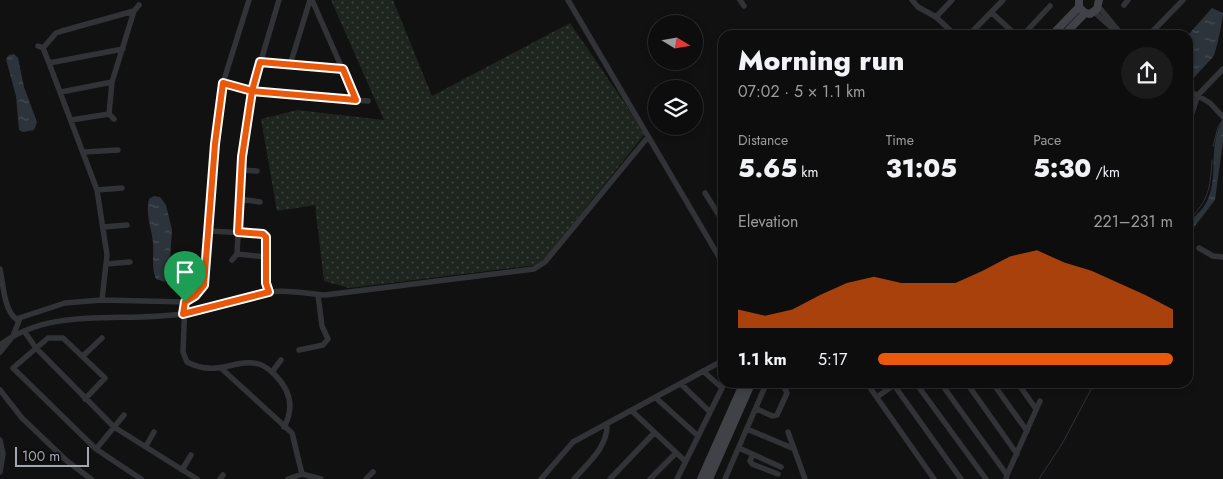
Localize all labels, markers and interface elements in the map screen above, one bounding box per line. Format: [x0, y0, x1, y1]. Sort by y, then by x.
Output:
north arrow [648, 15, 702, 70]
map controls [648, 15, 703, 135]
text: Morning run [738, 40, 904, 81]
button: share [1121, 47, 1173, 99]
button: layers [648, 80, 703, 135]
text: 07:02 · 5 × 1.1 km [738, 80, 866, 103]
text: Distance [738, 130, 788, 150]
text: Time [886, 130, 914, 150]
text: Pace [1033, 130, 1061, 150]
text: 5.65 [738, 150, 797, 186]
text: 31:05 [886, 150, 957, 186]
text: 5:30 [1033, 150, 1091, 186]
text: km [797, 162, 818, 182]
text: /km [1091, 162, 1120, 182]
text: Elevation [738, 210, 798, 233]
text: 221–231 m [1093, 210, 1173, 233]
pin [164, 251, 206, 302]
icon: arrive [171, 258, 199, 286]
text: 1.1 km [738, 348, 787, 371]
text: 5:17 [818, 348, 847, 371]
scale bar [15, 444, 89, 467]
text: 100 m [22, 446, 60, 466]

